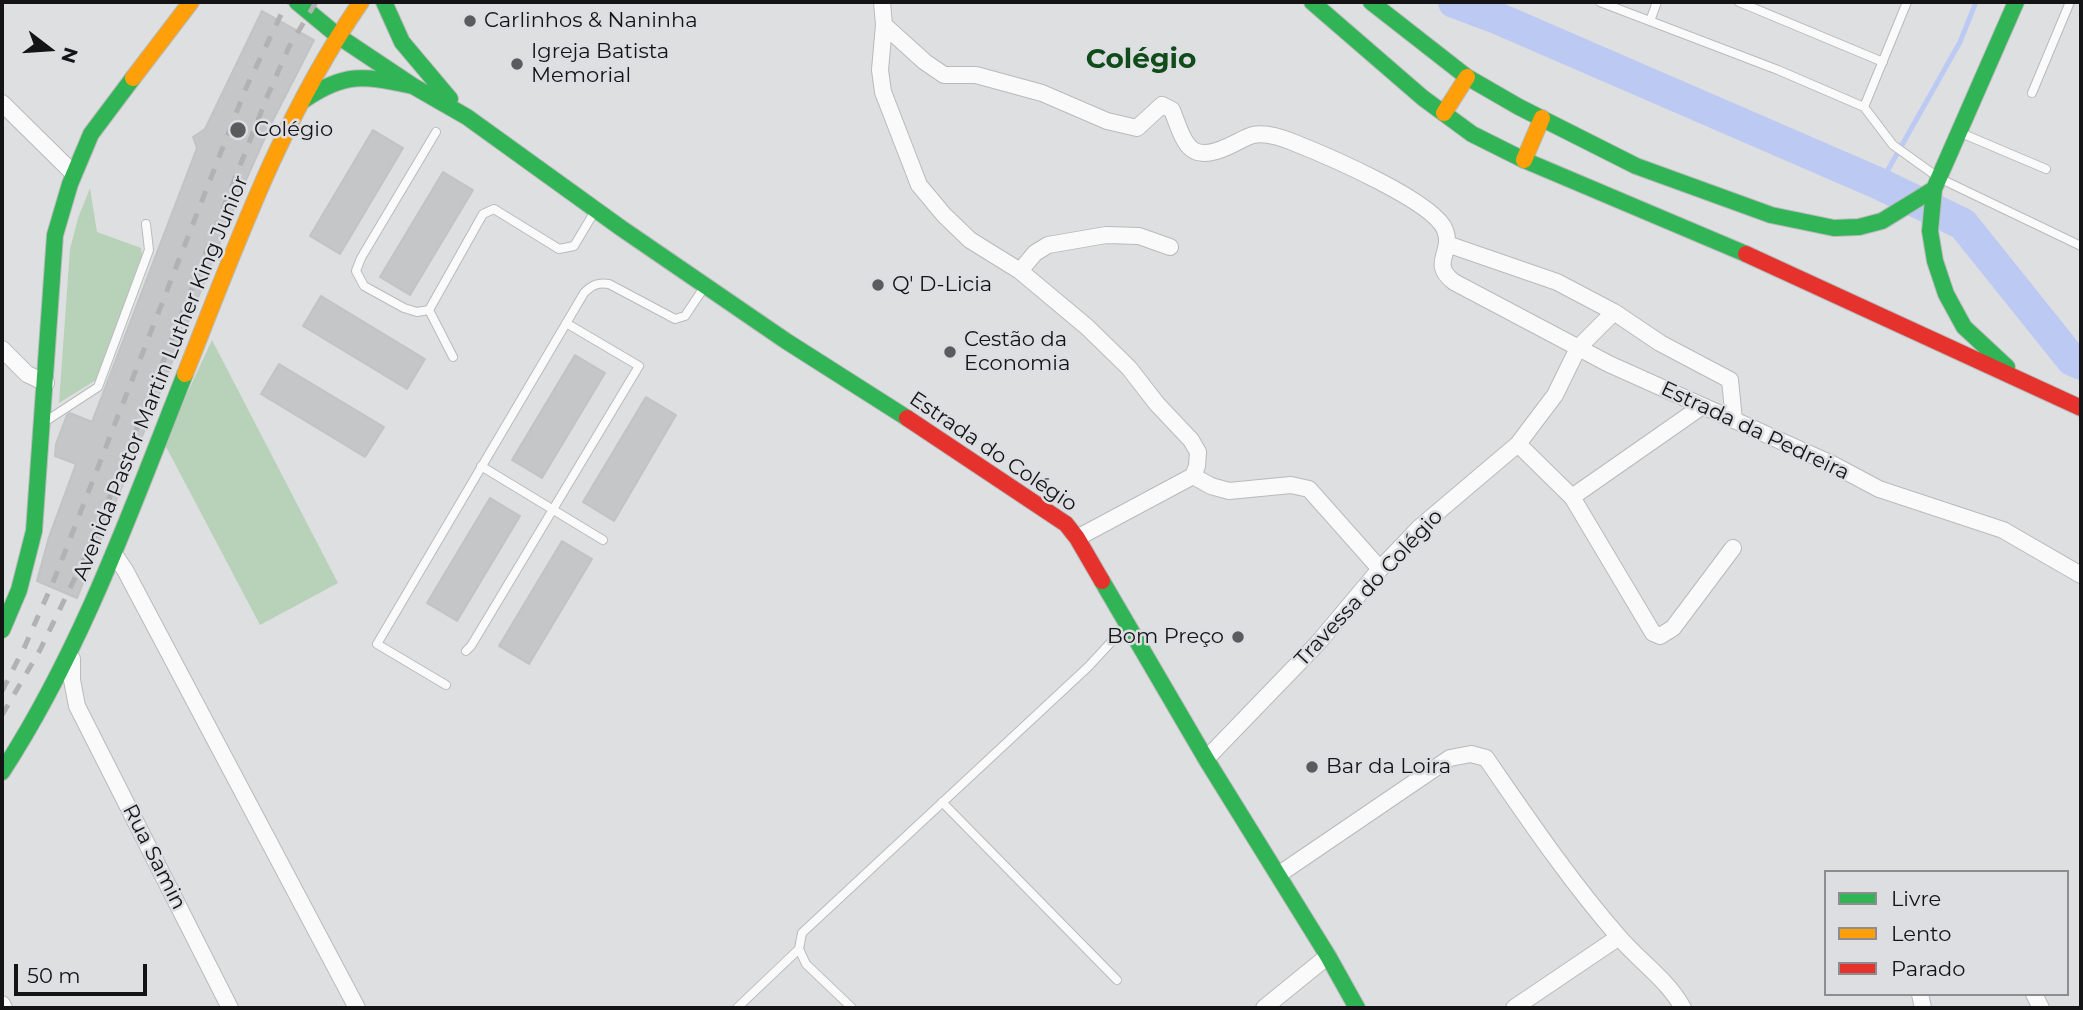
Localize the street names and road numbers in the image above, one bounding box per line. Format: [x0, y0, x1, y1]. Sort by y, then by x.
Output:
street label: Avenida Pastor Martin Luther King Junior [68, 172, 254, 584]
street label: Estrada da Pedreira [1657, 376, 1853, 486]
street label: Estrada do Colégio [904, 387, 1082, 517]
street label: Travessa do Colégio [1290, 504, 1448, 672]
street label: Rua Samin [117, 800, 191, 914]

